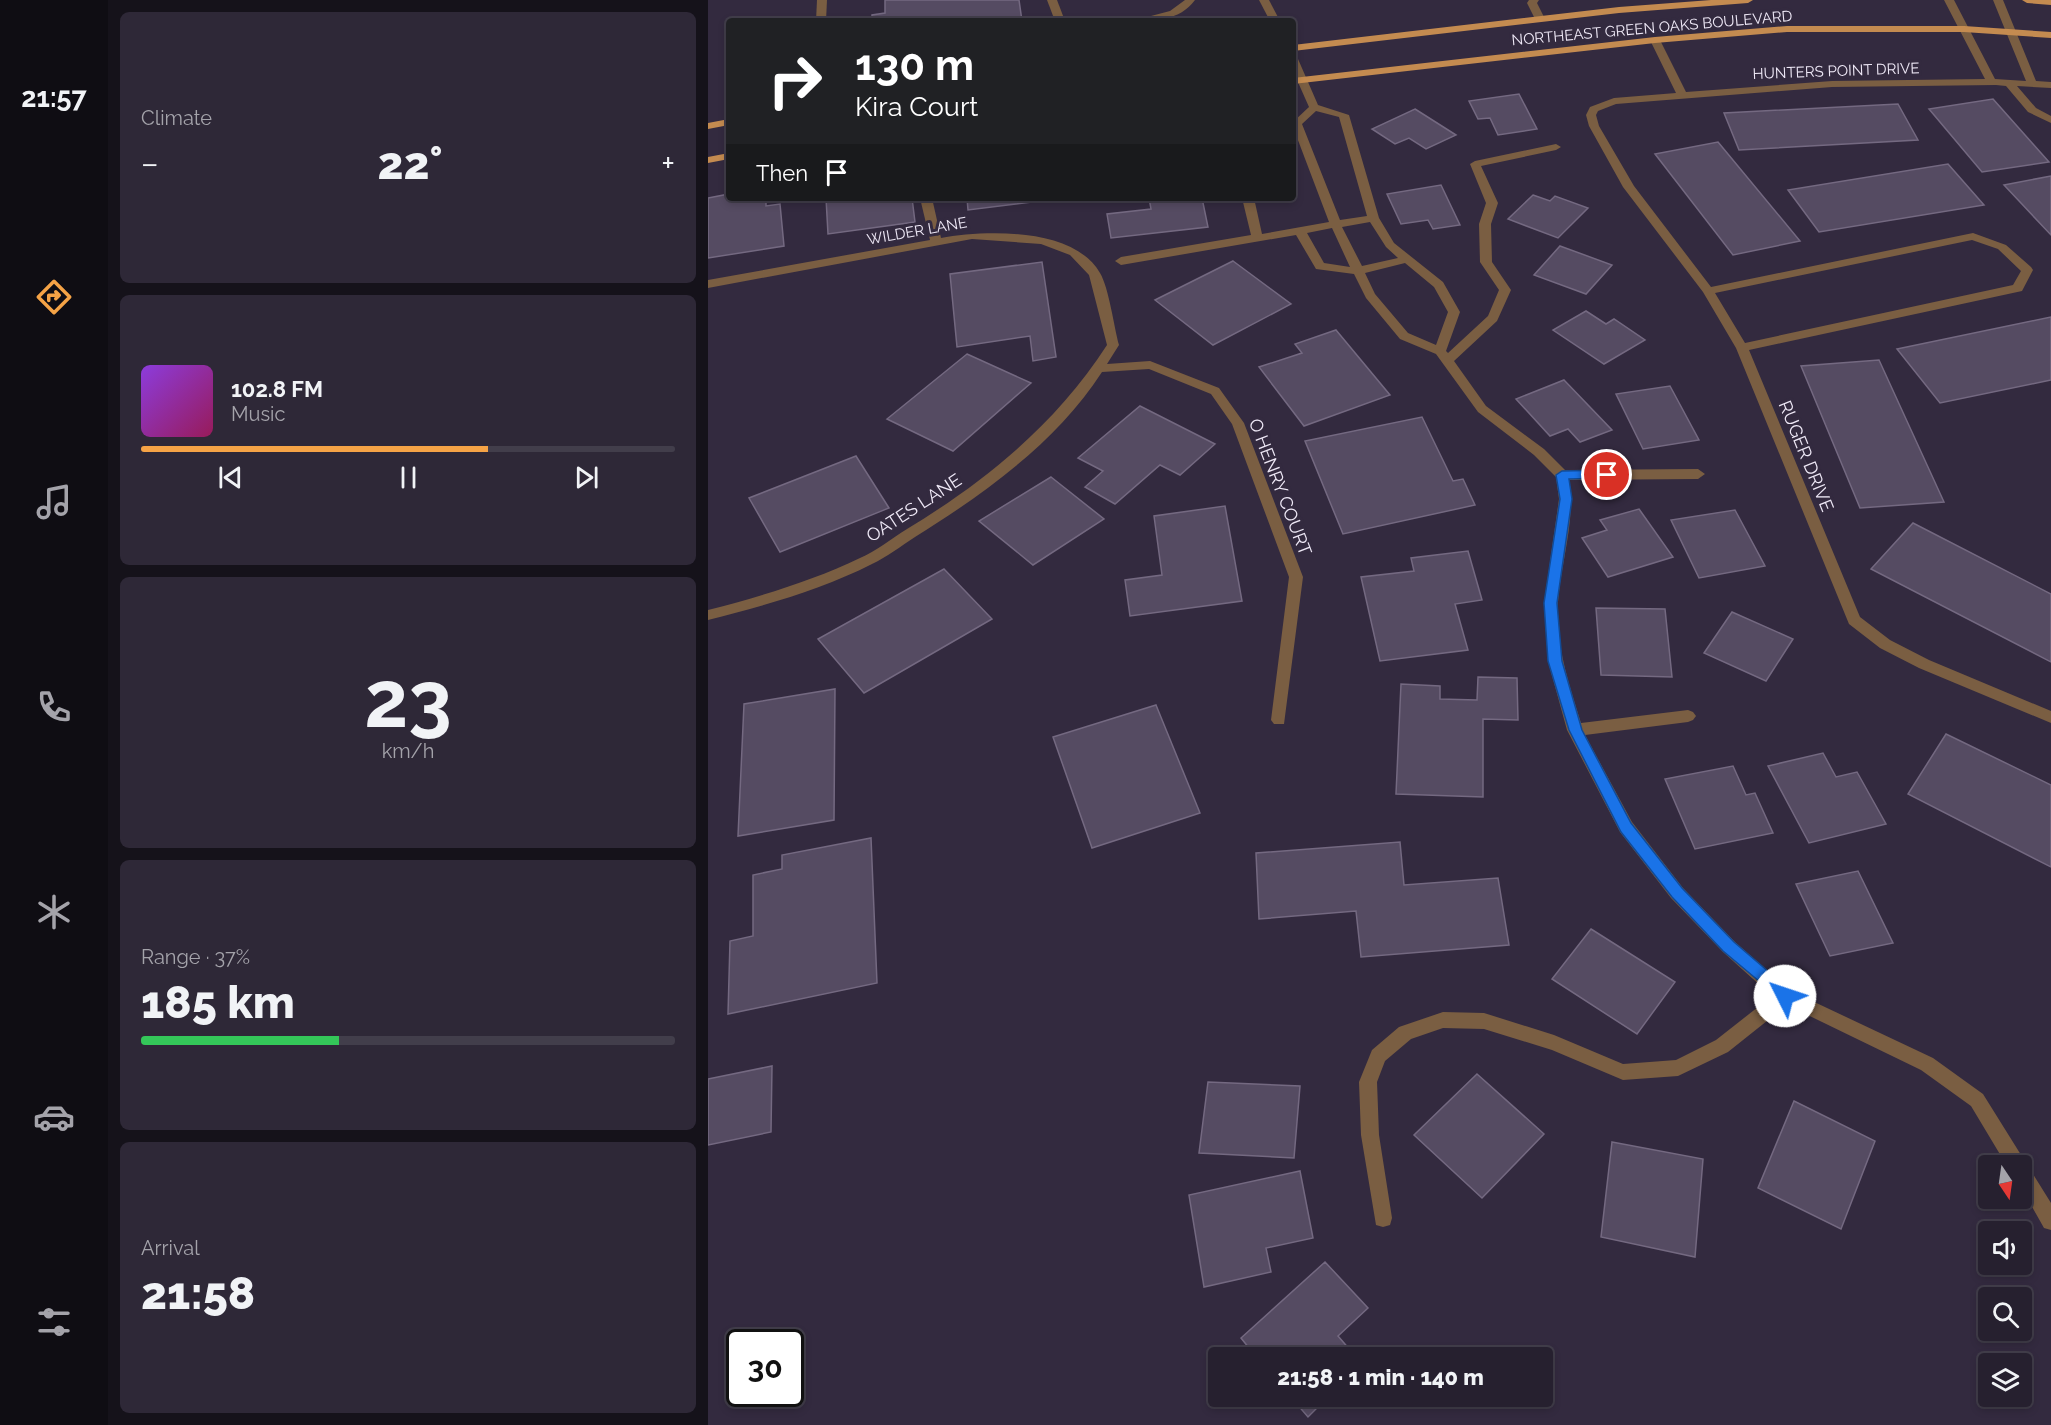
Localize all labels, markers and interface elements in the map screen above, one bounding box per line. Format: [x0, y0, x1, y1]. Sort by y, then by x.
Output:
street label: NORTHEAST GREEN OAKS BOULEVARD [1511, 7, 1793, 49]
text: 130 m [855, 41, 974, 90]
icon: right [756, 42, 834, 120]
street label: HUNTERS POINT DRIVE [1752, 59, 1920, 83]
text: 21:57 [21, 82, 87, 113]
text: Kira Court [855, 91, 978, 122]
text: Climate [141, 106, 212, 130]
text: 22° [377, 137, 443, 190]
text: − [141, 144, 159, 183]
text: + [661, 144, 675, 183]
icon: arrive [820, 156, 853, 189]
text: Then [756, 160, 808, 186]
street label: WILDER LANE [866, 213, 968, 249]
icon: directions [33, 276, 75, 318]
text: 102.8 FM [231, 376, 323, 402]
street label: RUGER DRIVE [1775, 397, 1838, 514]
text: Music [231, 402, 285, 426]
street label: O HENRY COURT [1245, 415, 1316, 558]
pin [1581, 449, 1632, 500]
icon: arrive [1590, 458, 1623, 491]
icon: previous [214, 461, 247, 494]
icon: pause [392, 461, 425, 494]
icon: next [570, 461, 603, 494]
street label: OATES LANE [862, 469, 965, 546]
icon: music [33, 481, 75, 523]
text: 23 [364, 654, 452, 745]
icon: phone [33, 686, 75, 728]
text: km/h [382, 739, 434, 763]
icon: climate [33, 891, 75, 933]
text: Range · 37% [141, 945, 250, 969]
position arrow [1753, 964, 1817, 1028]
text: 185 km [141, 976, 295, 1029]
icon: car [33, 1096, 75, 1138]
north arrow [1978, 1155, 2032, 1209]
map controls [1978, 1155, 2032, 1407]
button: sound [1978, 1221, 2032, 1275]
text: Arrival [141, 1236, 200, 1260]
text: 21:58 [141, 1267, 255, 1320]
button: search [1978, 1287, 2032, 1341]
icon: filters [33, 1301, 75, 1343]
speed limit sign: 30 [726, 1329, 804, 1407]
button: layers [1978, 1353, 2032, 1407]
text: 21:58 · 1 min · 140 m [1277, 1364, 1484, 1390]

